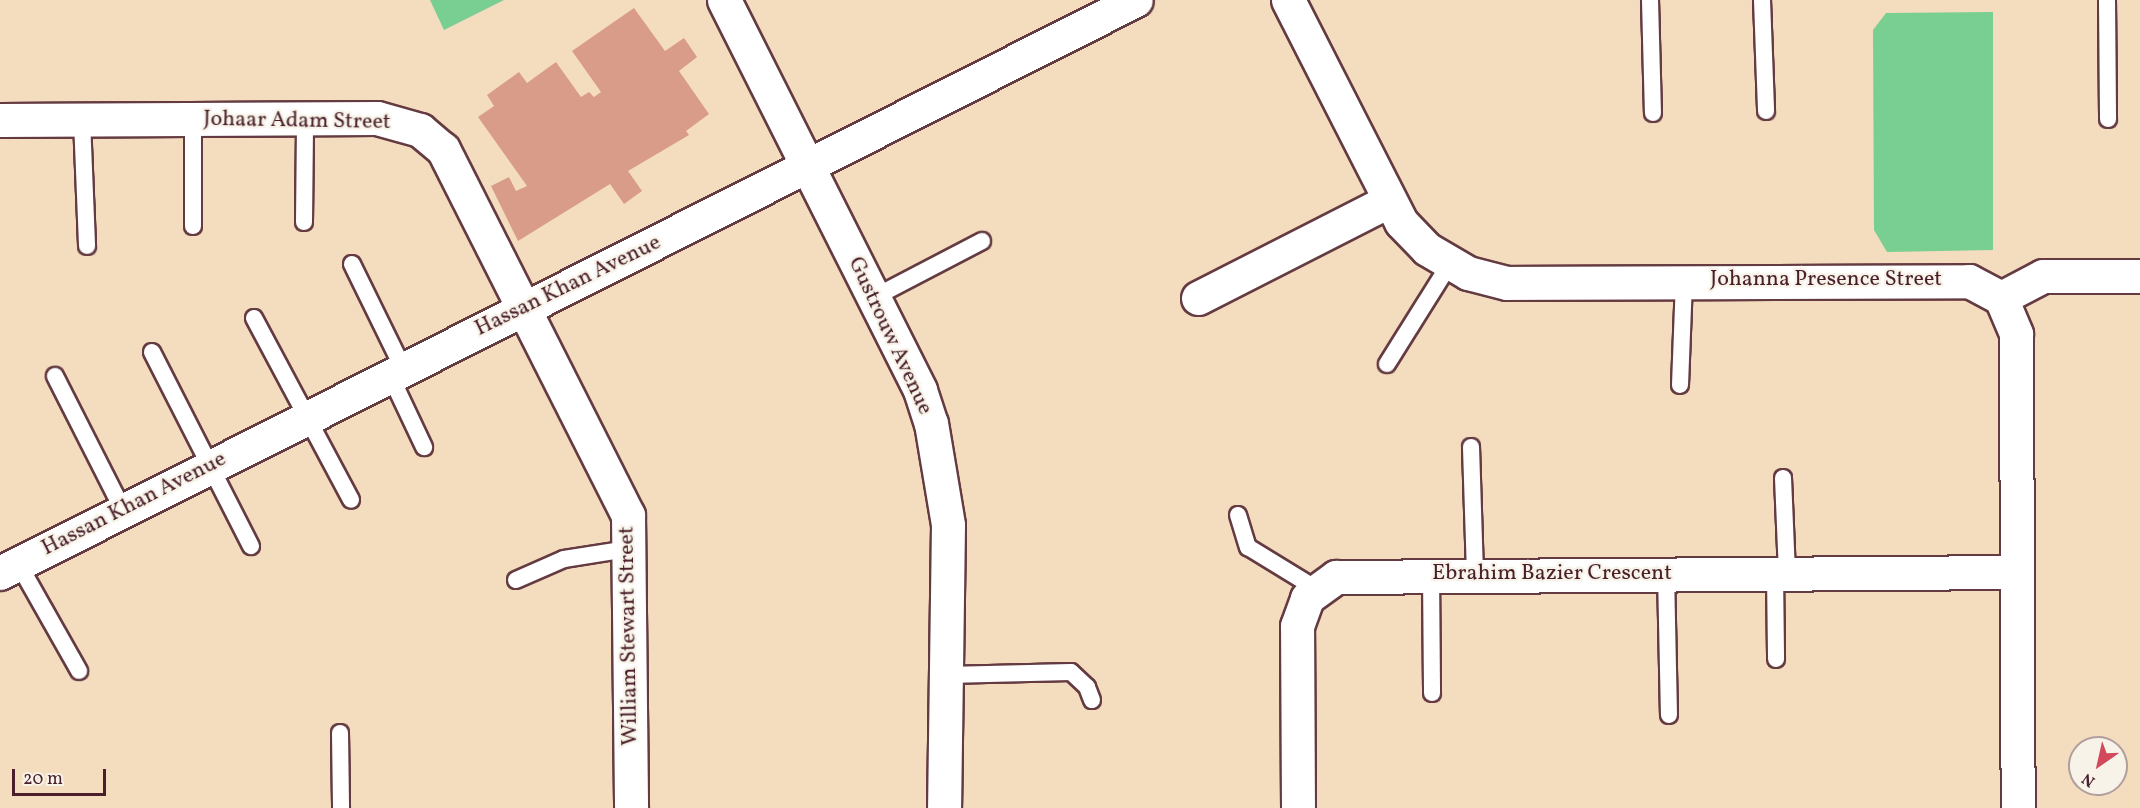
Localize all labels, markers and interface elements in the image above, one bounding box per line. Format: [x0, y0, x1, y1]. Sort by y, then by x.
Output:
street label: Johaar Adam Street [203, 106, 391, 136]
street label: Hassan Khan Avenue [471, 230, 665, 342]
street label: Gustrouw Avenue [842, 253, 938, 419]
street label: Johanna Presence Street [1710, 267, 1942, 293]
street label: Hassan Khan Avenue [37, 446, 231, 562]
street label: William Stewart Street [614, 526, 644, 746]
street label: Ebrahim Bazier Crescent [1432, 561, 1672, 587]
north arrow [2068, 736, 2128, 796]
scale bar [15, 757, 110, 795]
text: 20 m [23, 767, 63, 792]
text: N [2078, 767, 2100, 792]

